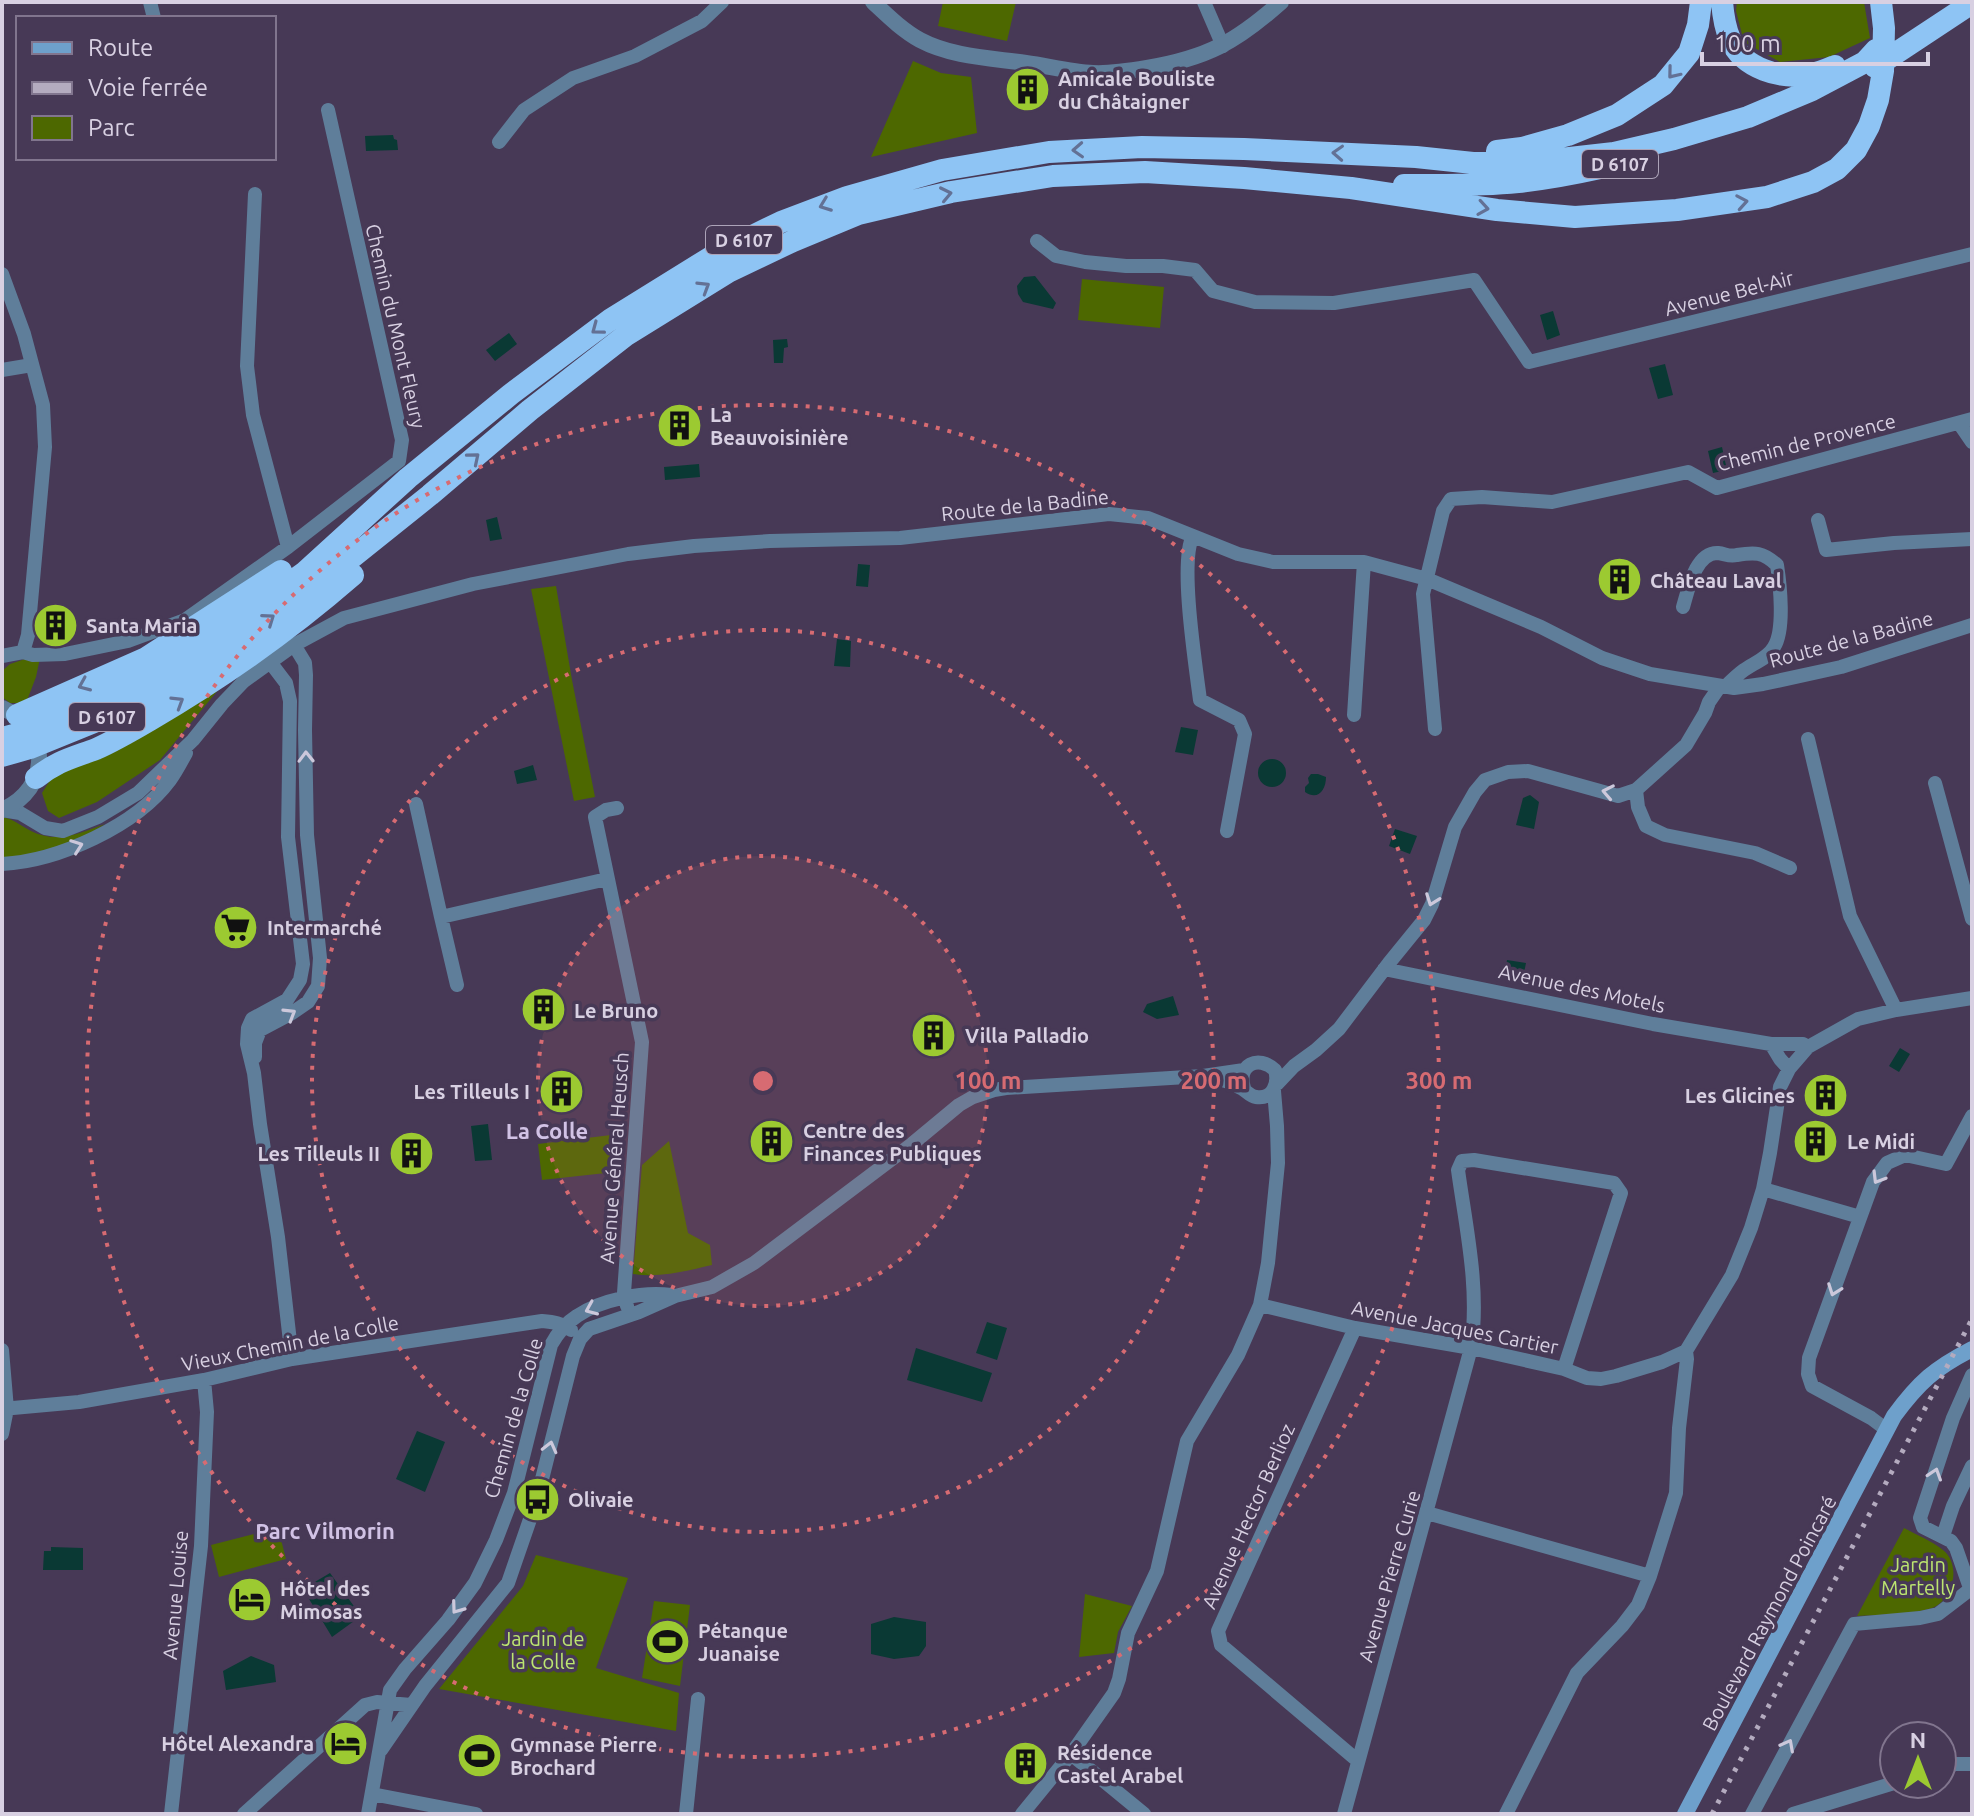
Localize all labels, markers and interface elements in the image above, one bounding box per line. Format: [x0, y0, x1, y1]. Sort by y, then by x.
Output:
legend [16, 16, 276, 160]
scale bar [1702, 16, 1928, 66]
text: 100 m [1714, 30, 1781, 57]
text: Route [88, 34, 153, 61]
one-way arrow [1668, 64, 1683, 78]
building icon: Amicale Bouliste du Châtaigner [1003, 65, 1051, 113]
place label: Amicale Bouliste du Châtaigner [1058, 67, 1215, 113]
text: Voie ferrée [88, 74, 208, 101]
text: Parc [88, 114, 135, 141]
one-way arrow [1071, 142, 1084, 159]
one-way arrow [1331, 145, 1344, 162]
road number: D 6107 [1582, 150, 1658, 178]
one-way arrow [938, 186, 952, 203]
one-way arrow [1735, 194, 1748, 211]
one-way arrow [819, 195, 833, 212]
one-way arrow [1476, 199, 1490, 216]
street label: Chemin du Mont Fleury [361, 221, 431, 431]
road number: D 6107 [706, 226, 782, 254]
street label: Avenue Bel-Air [1662, 266, 1796, 320]
one-way arrow [695, 281, 710, 296]
one-way arrow [592, 320, 606, 334]
building icon: La Beauvoisinière [655, 401, 703, 449]
place label: La Beauvoisinière [710, 403, 849, 449]
street label: Chemin de Provence [1714, 409, 1898, 475]
one-way arrow [464, 453, 479, 468]
street label: Route de la Badine [940, 485, 1110, 525]
building icon: Château Laval [1595, 556, 1643, 604]
place label: Château Laval [1650, 569, 1782, 592]
building icon: Santa Maria [31, 601, 79, 649]
street label: Route de la Badine [1767, 606, 1935, 672]
place label: Santa Maria [86, 614, 197, 637]
one-way arrow [261, 614, 275, 629]
one-way arrow [78, 676, 92, 692]
one-way arrow [170, 697, 184, 712]
road number: D 6107 [69, 703, 145, 731]
one-way arrow [297, 750, 314, 763]
one-way arrow [1601, 784, 1615, 801]
one-way arrow [70, 839, 84, 856]
one-way arrow [1425, 893, 1442, 907]
supermarket icon: Intermarché [212, 903, 260, 951]
place label: Intermarché [267, 916, 382, 939]
street label: Avenue des Motels [1497, 959, 1667, 1017]
building icon: Le Bruno [519, 986, 567, 1034]
place label: Le Bruno [574, 999, 658, 1022]
one-way arrow [281, 1008, 296, 1024]
building icon: Villa Palladio [910, 1011, 958, 1059]
place label: Villa Palladio [965, 1024, 1089, 1047]
street label: Avenue Général Heusch [595, 1051, 633, 1265]
building icon: Les Tilleuls I [537, 1067, 585, 1115]
centre of rings [749, 1067, 777, 1095]
text: 100 m [955, 1067, 1021, 1094]
text: 200 m [1181, 1067, 1247, 1094]
text: 300 m [1406, 1067, 1472, 1094]
building icon: Les Glicines [1802, 1071, 1850, 1119]
place label: Les Tilleuls I [414, 1080, 530, 1103]
place label: Les Glicines [1685, 1084, 1795, 1107]
building icon: Le Midi [1792, 1117, 1840, 1165]
district label: La Colle [506, 1118, 588, 1143]
building icon: Centre des Finances Publiques [748, 1118, 796, 1166]
place label: Centre des Finances Publiques [803, 1119, 982, 1165]
building icon: Les Tilleuls II [387, 1129, 435, 1177]
place label: Le Midi [1847, 1130, 1915, 1153]
place label: Les Tilleuls II [258, 1142, 380, 1165]
one-way arrow [1872, 1169, 1887, 1184]
one-way arrow [1827, 1282, 1844, 1296]
street label: Avenue Jacques Cartier [1350, 1296, 1561, 1358]
one-way arrow [585, 1300, 599, 1316]
street label: Vieux Chemin de la Colle [179, 1311, 401, 1375]
street label: Chemin de la Colle [479, 1335, 547, 1501]
street label: Avenue Hector Berlioz [1197, 1420, 1299, 1612]
one-way arrow [540, 1441, 557, 1455]
one-way arrow [1925, 1467, 1941, 1481]
bus stop icon: Olivaie [513, 1475, 561, 1523]
street label: Avenue Pierre Curie [1353, 1487, 1425, 1665]
place label: Olivaie [568, 1488, 634, 1511]
street label: Boulevard Raymond Poincaré [1697, 1492, 1841, 1734]
district label: Parc Vilmorin [255, 1518, 395, 1543]
street label: Avenue Louise [158, 1529, 192, 1661]
park label: Jardin Martelly [1881, 1553, 1955, 1599]
hotel icon: Hôtel des Mimosas [225, 1576, 273, 1624]
place label: Hôtel des Mimosas [280, 1577, 370, 1623]
one-way arrow [453, 1599, 467, 1613]
sports icon: Pétanque Juanaise [643, 1618, 691, 1666]
place label: Pétanque Juanaise [698, 1619, 788, 1665]
park label: Jardin de la Colle [502, 1627, 584, 1673]
hotel icon: Hôtel Alexandra [321, 1719, 369, 1767]
north arrow [1878, 1720, 1958, 1800]
text: N [1910, 1727, 1926, 1752]
sports icon: Gymnase Pierre Brochard [455, 1731, 503, 1779]
place label: Hôtel Alexandra [161, 1732, 314, 1755]
place label: Gymnase Pierre Brochard [510, 1733, 657, 1779]
one-way arrow [1778, 1738, 1793, 1753]
building icon: Résidence Castel Arabel [1002, 1740, 1050, 1788]
place label: Résidence Castel Arabel [1057, 1741, 1183, 1787]

